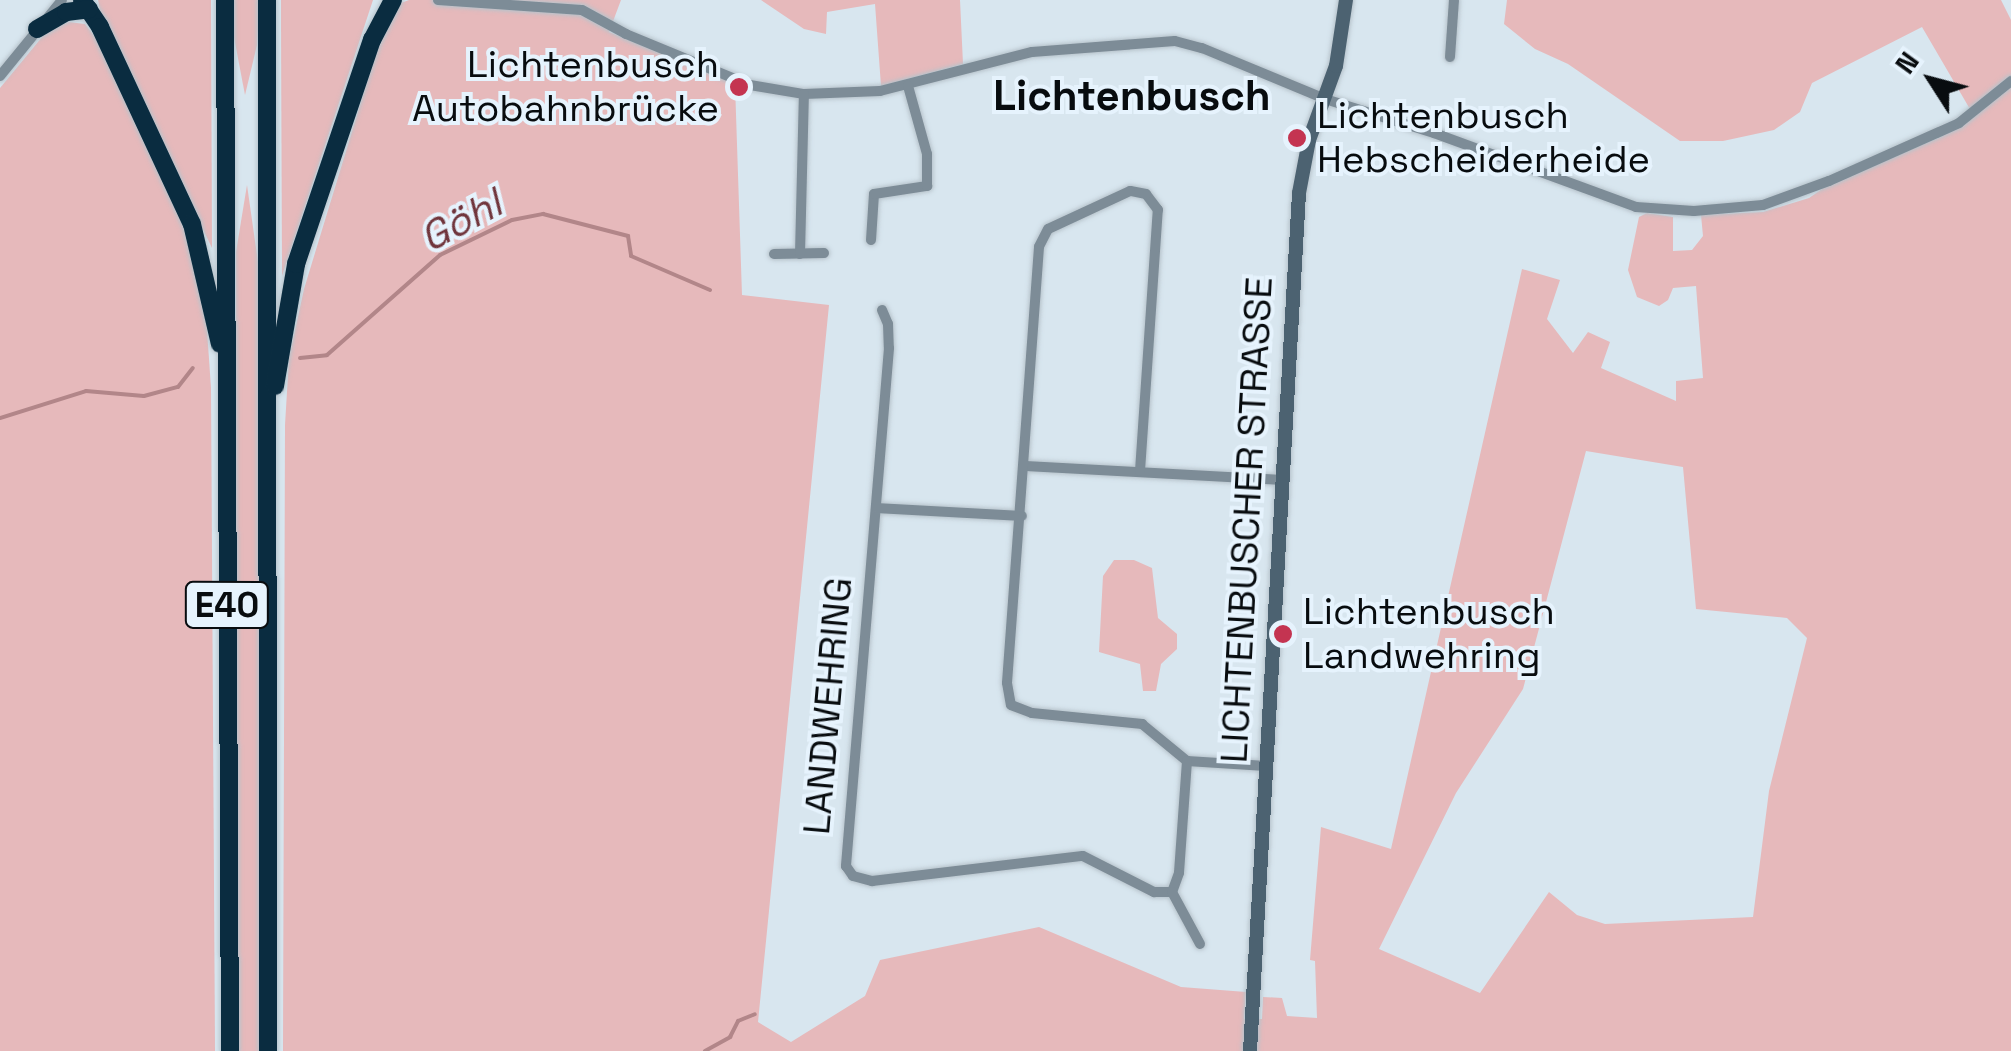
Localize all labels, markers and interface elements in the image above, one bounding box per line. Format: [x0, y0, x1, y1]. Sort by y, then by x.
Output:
north arrow [1881, 30, 1981, 130]
place label: Lichtenbusch Autobahnbrücke [412, 42, 719, 132]
text: N [1887, 44, 1927, 81]
district label: Lichtenbusch [993, 71, 1271, 121]
marker: Lichtenbusch Autobahnbrücke [728, 76, 750, 98]
place label: Lichtenbusch Hebscheiderheide [1317, 93, 1650, 182]
marker: Lichtenbusch Hebscheiderheide [1286, 127, 1308, 149]
water label: Göhl [412, 180, 510, 262]
street label: LICHTENBUSCHER STRASSE [1211, 276, 1283, 764]
road number: E40 [184, 575, 270, 635]
street label: LANDWEHRING [794, 576, 862, 836]
place label: Lichtenbusch Landwehring [1303, 589, 1555, 678]
marker: Lichtenbusch Landwehring [1272, 623, 1294, 645]

